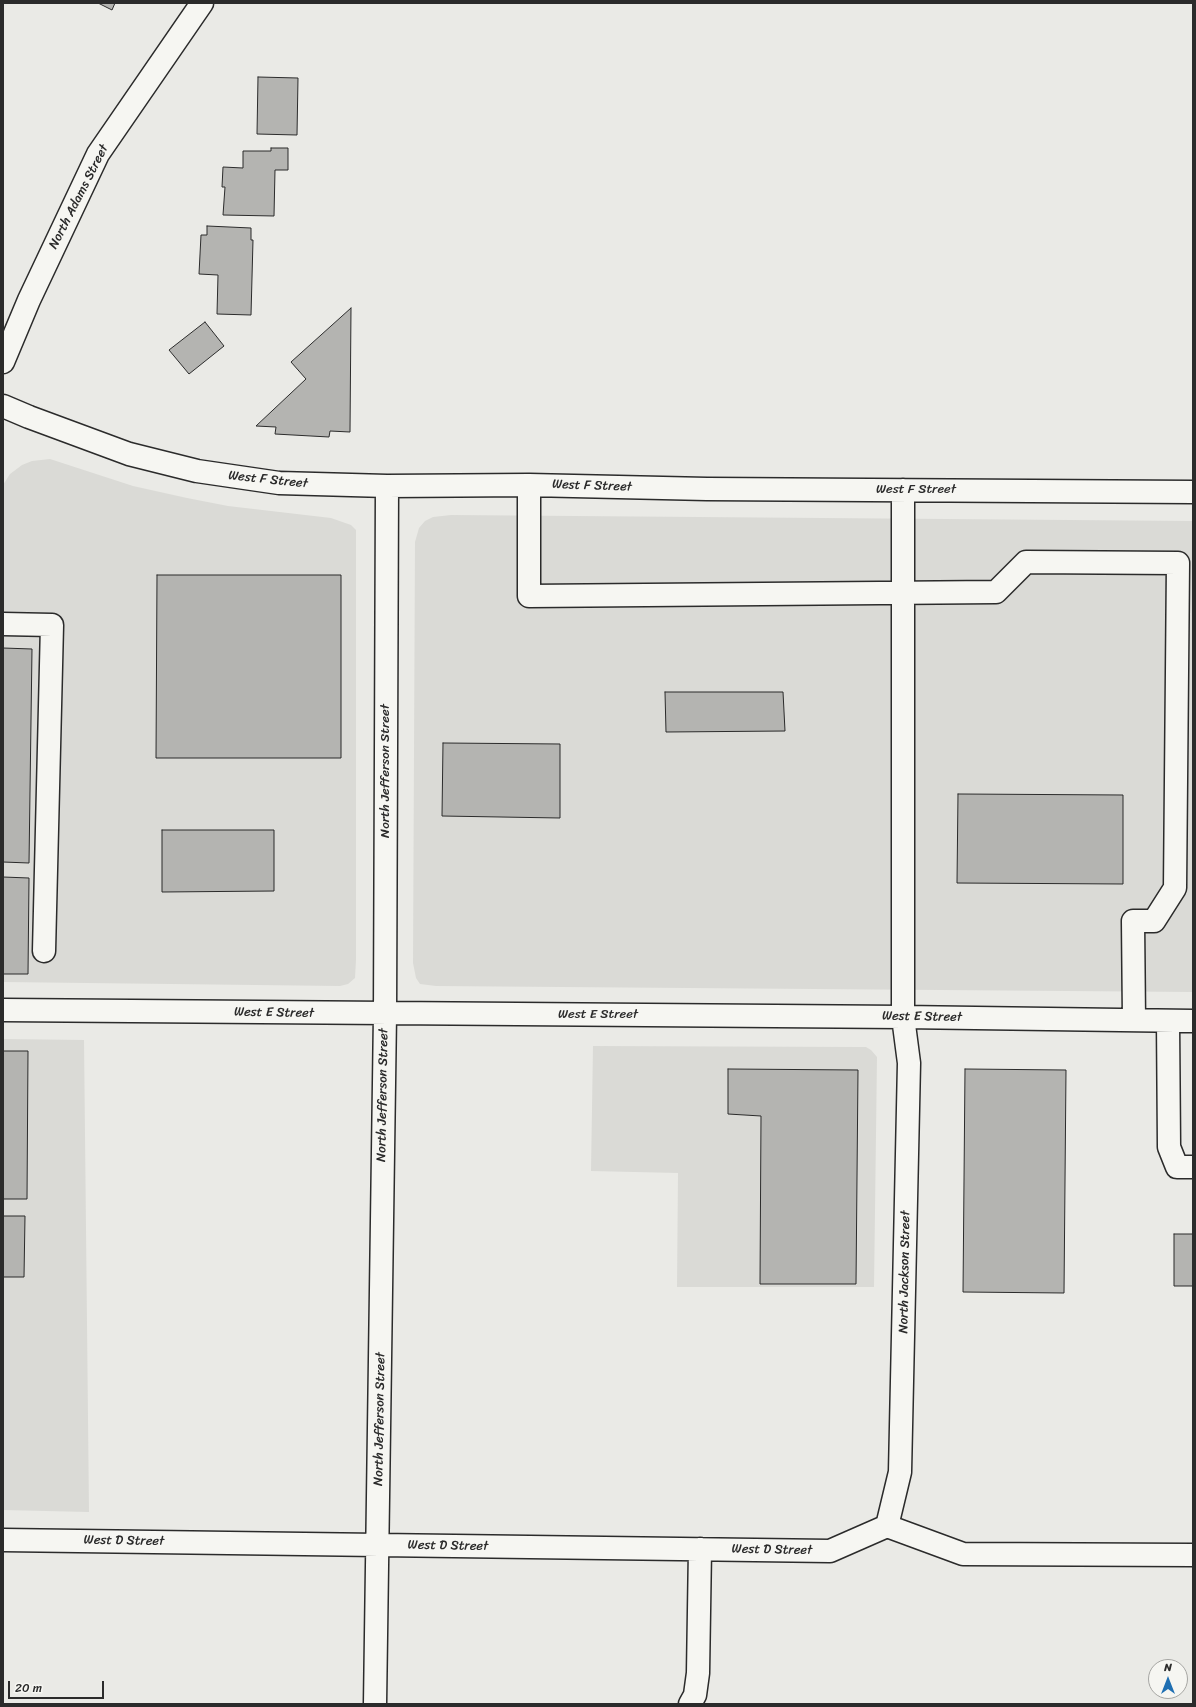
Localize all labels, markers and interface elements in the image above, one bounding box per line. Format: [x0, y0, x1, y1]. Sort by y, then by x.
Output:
street label: North Adams Street [46, 142, 112, 252]
street label: West F Street [227, 468, 309, 492]
street label: West F Street [552, 477, 632, 495]
street label: West F Street [876, 482, 956, 498]
street label: North Jefferson Street [378, 704, 394, 838]
street label: West E Street [234, 1005, 314, 1021]
street label: West E Street [558, 1007, 638, 1023]
street label: West E Street [882, 1009, 962, 1025]
street label: North Jefferson Street [374, 1028, 392, 1162]
street label: North Jackson Street [896, 1210, 914, 1334]
street label: North Jefferson Street [371, 1352, 389, 1486]
street label: West D Street [84, 1532, 164, 1550]
street label: West D Street [408, 1537, 488, 1555]
street label: West D Street [732, 1541, 812, 1559]
text: N [1164, 1658, 1172, 1677]
north arrow [1148, 1659, 1188, 1699]
scale bar [10, 1673, 106, 1699]
text: 20 m [15, 1677, 42, 1699]

